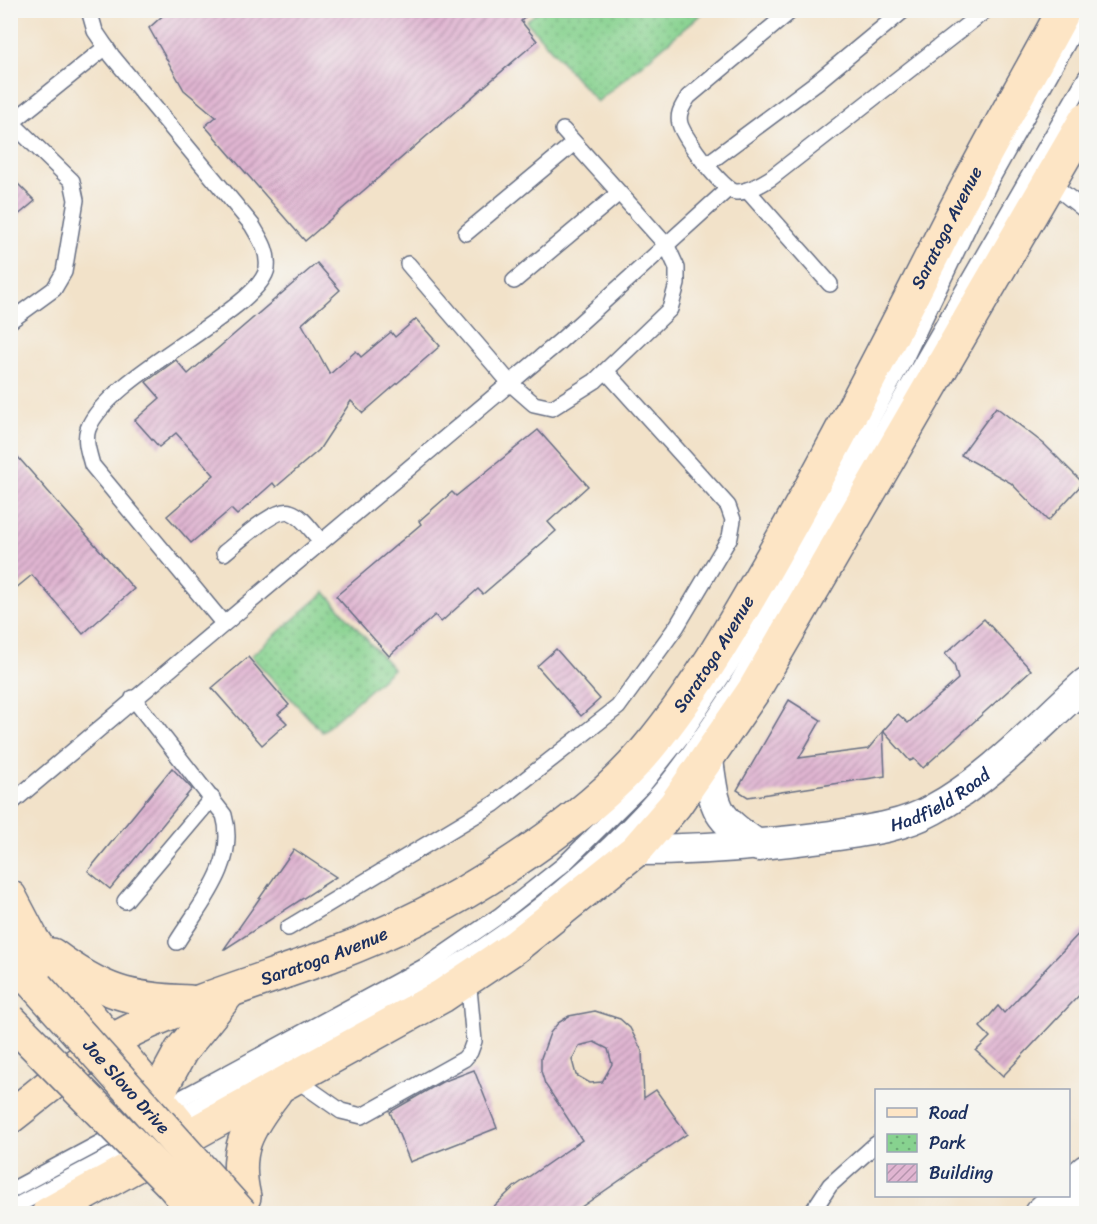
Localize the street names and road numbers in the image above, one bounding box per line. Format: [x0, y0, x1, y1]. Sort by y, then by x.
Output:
street label: Saratoga Avenue [902, 160, 991, 295]
street label: Saratoga Avenue [664, 589, 763, 720]
street label: Hadfield Road [886, 759, 999, 841]
street label: Saratoga Avenue [256, 918, 393, 995]
street label: Joe Slovo Drive [74, 1031, 179, 1142]

